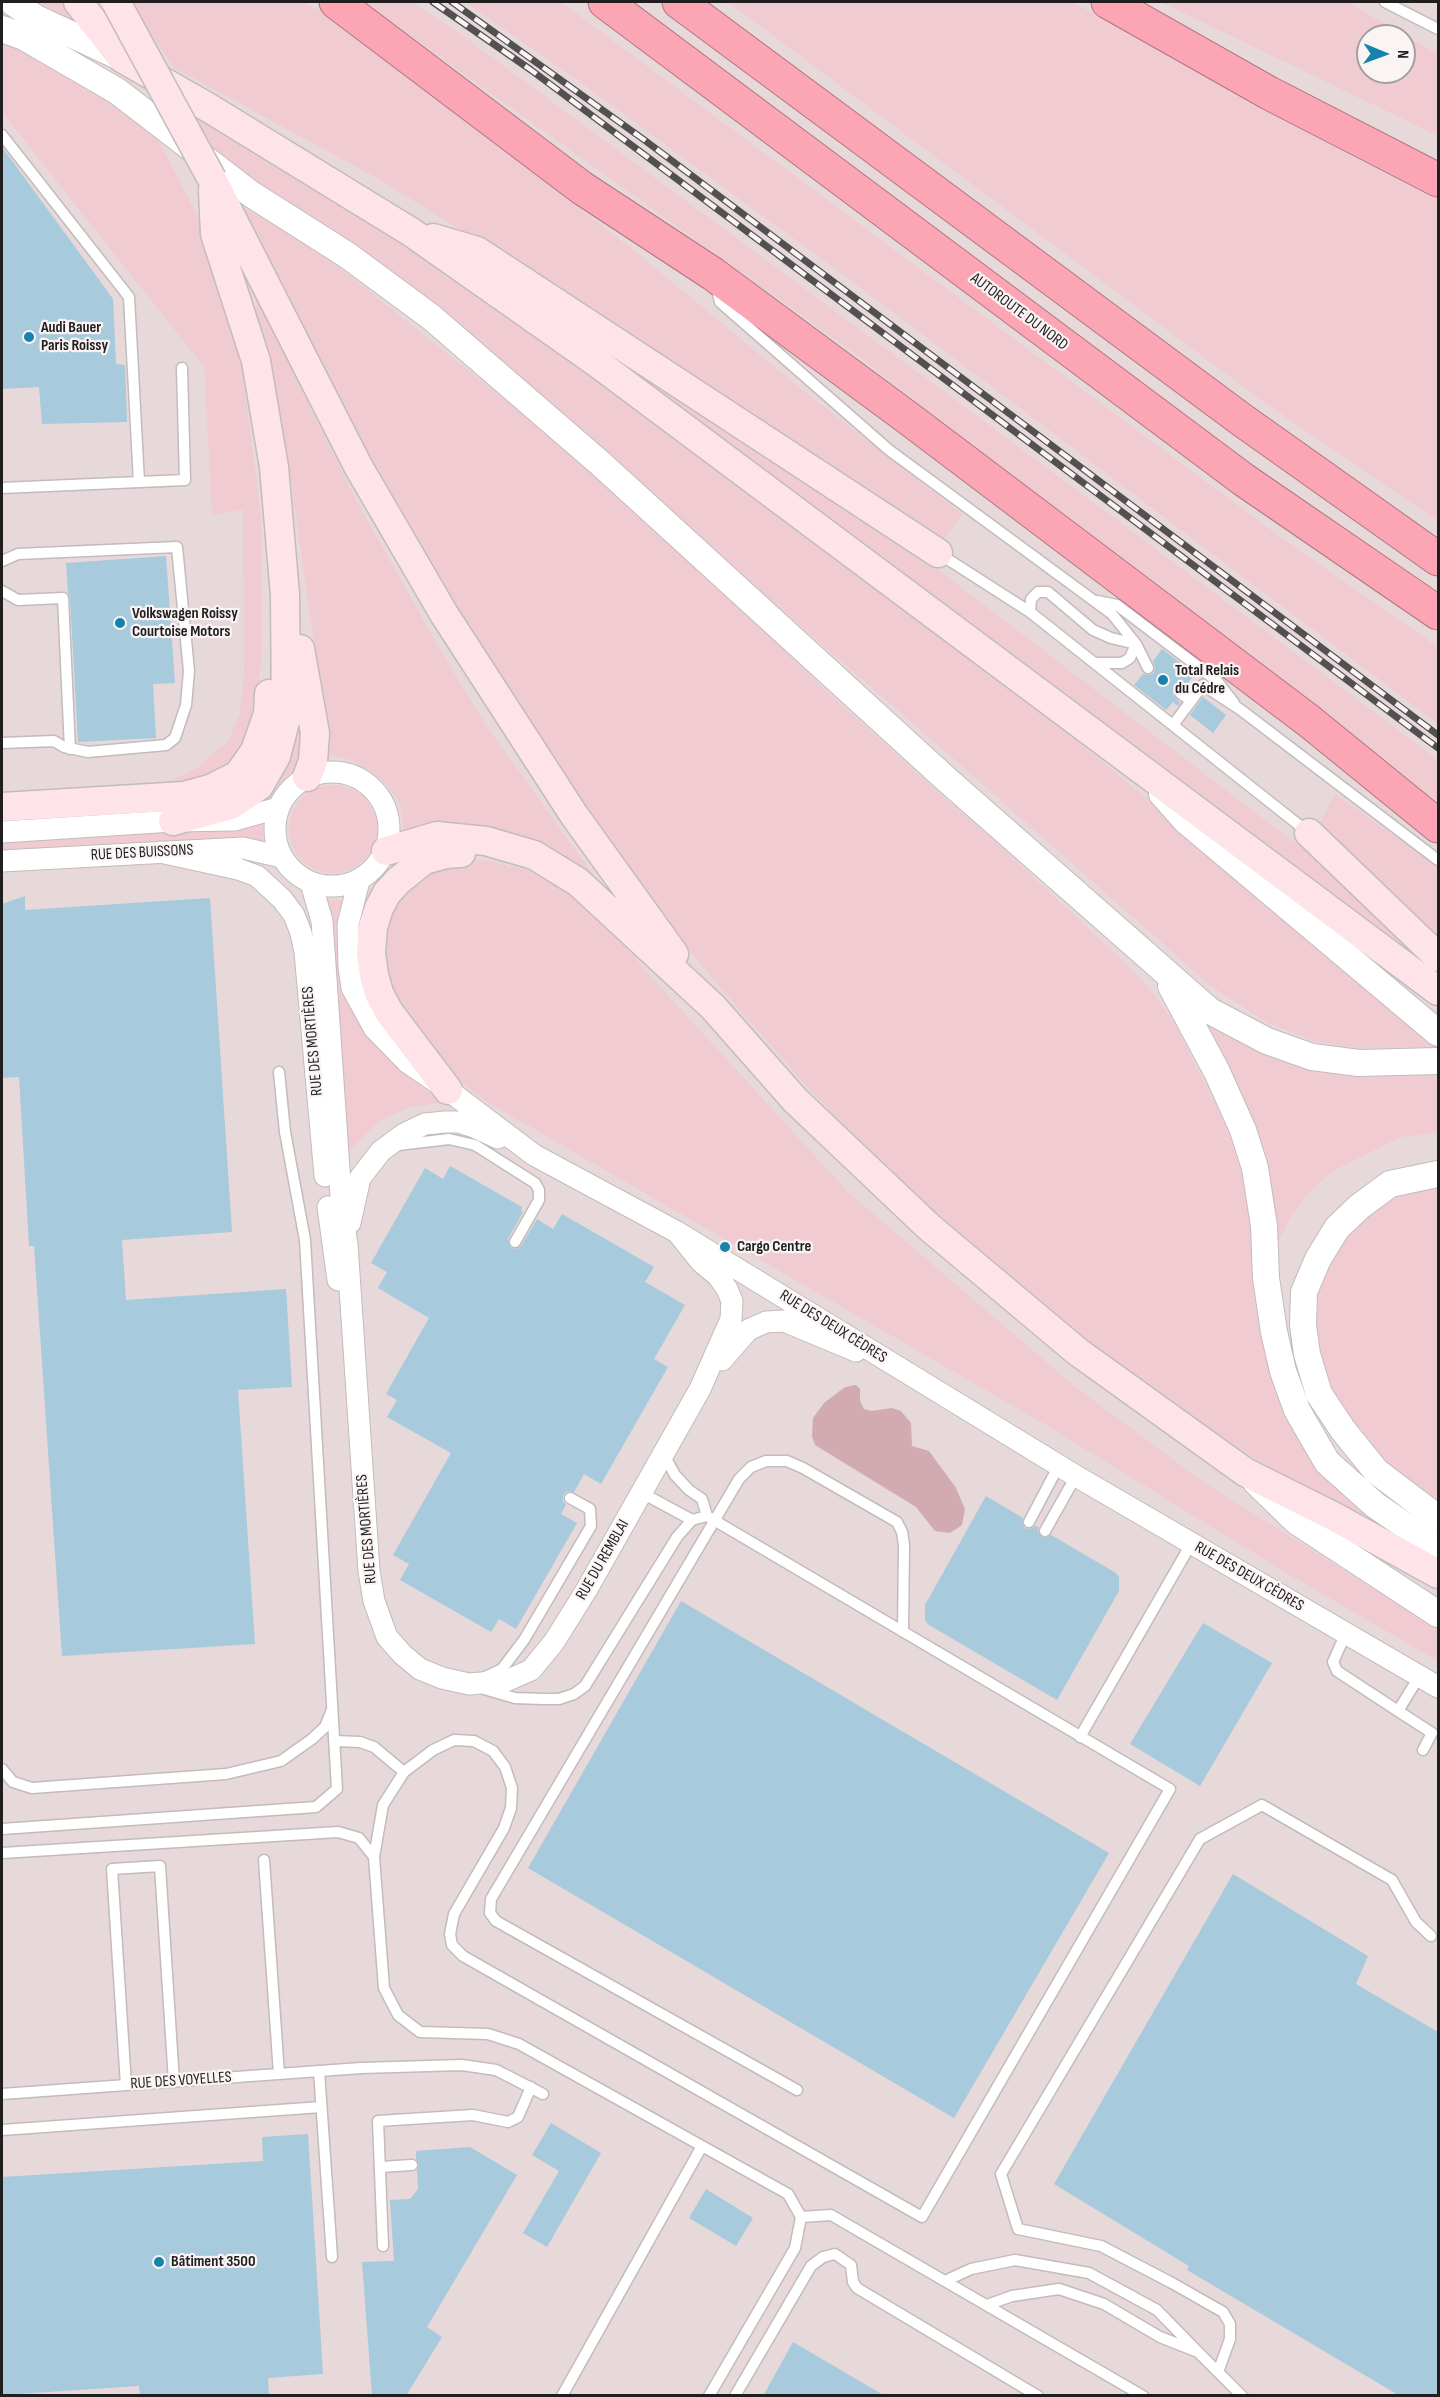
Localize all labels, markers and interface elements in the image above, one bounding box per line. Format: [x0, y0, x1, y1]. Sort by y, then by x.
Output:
north arrow [1356, 24, 1416, 84]
text: N [1393, 50, 1412, 59]
street label: AUTOROUTE DU NORD [966, 269, 1072, 355]
place label: Audi Bauer Paris Roissy [41, 318, 108, 356]
marker: Audi Bauer Paris Roissy [22, 330, 36, 344]
place label: Volkswagen Roissy Courtoise Motors [132, 604, 238, 642]
marker: Volkswagen Roissy Courtoise Motors [113, 616, 127, 630]
place label: Total Relais du Cédre [1175, 661, 1239, 699]
marker: Total Relais du Cédre [1156, 673, 1170, 687]
street label: RUE DES BUISSONS [90, 841, 194, 865]
street label: RUE DES MORTIÈRES [299, 985, 327, 1097]
place label: Cargo Centre [737, 1237, 811, 1257]
marker: Cargo Centre [718, 1240, 732, 1254]
street label: RUE DES DEUX CÈDRES [776, 1286, 890, 1368]
street label: RUE DES MORTIÈRES [353, 1473, 381, 1585]
street label: RUE DU REMBLAI [572, 1516, 634, 1604]
street label: RUE DES DEUX CÈDRES [1191, 1538, 1307, 1616]
street label: RUE DES VOYELLES [130, 2068, 232, 2094]
place label: Bâtiment 3500 [171, 2252, 256, 2272]
marker: Bâtiment 3500 [152, 2255, 166, 2269]

